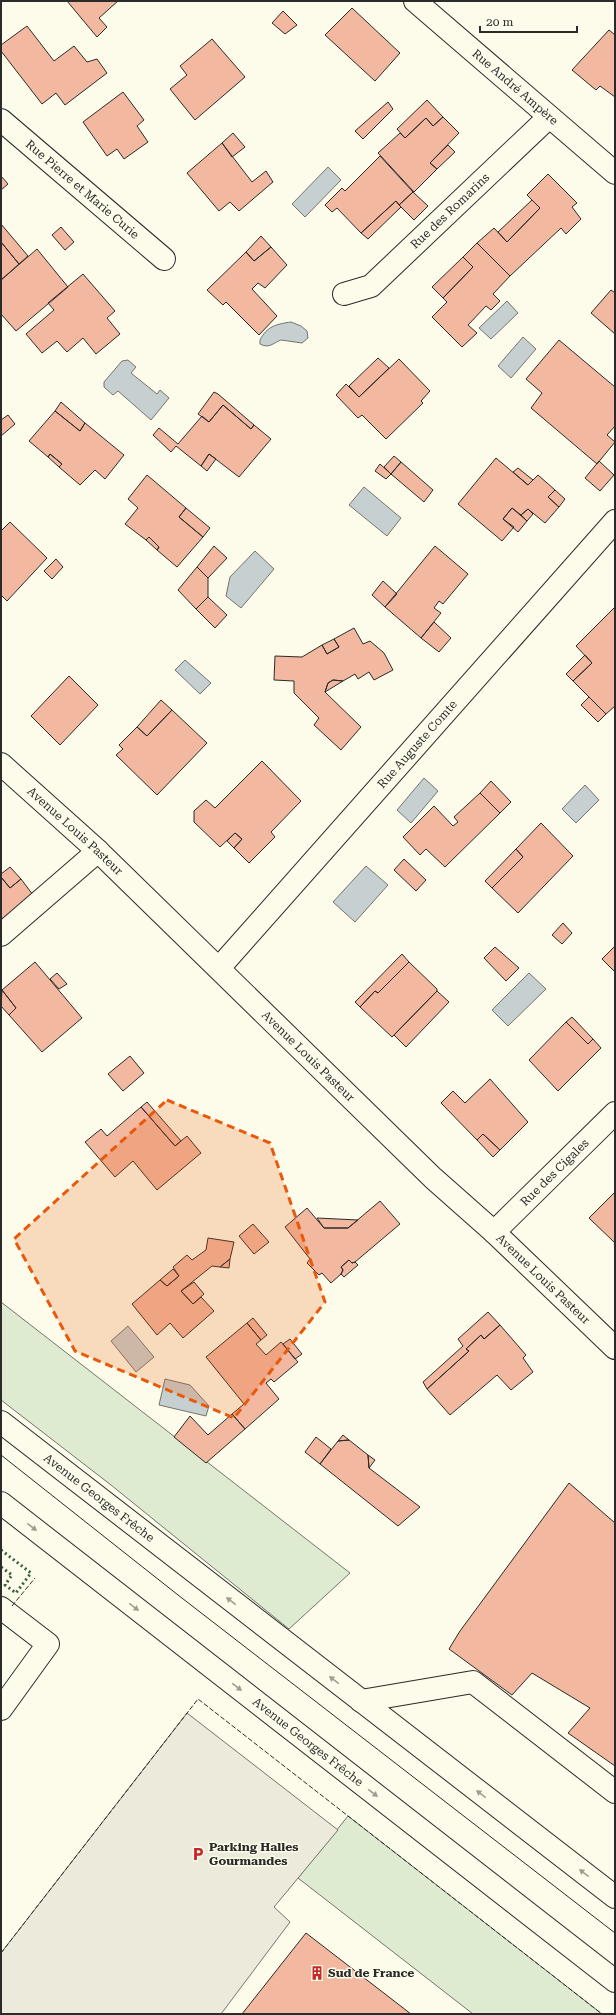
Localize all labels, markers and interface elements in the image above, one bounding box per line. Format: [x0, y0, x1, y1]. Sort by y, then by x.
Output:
scale bar [480, 8, 577, 34]
text: 20 m [486, 15, 513, 29]
street label: Rue André Ampère [469, 46, 561, 128]
street label: Rue Pierre et Marie Curie [23, 137, 142, 242]
street label: Rue des Romarins [408, 170, 493, 252]
street label: Rue Auguste Comte [375, 697, 460, 791]
street label: Avenue Louis Pasteur [25, 784, 126, 878]
street label: Avenue Louis Pasteur [259, 1008, 358, 1105]
street label: Rue des Cigales [518, 1136, 592, 1209]
street label: Avenue Louis Pasteur [494, 1231, 593, 1327]
street label: Avenue Georges Frêche [41, 1451, 157, 1545]
one-way arrow [26, 1523, 37, 1532]
one-way arrow [225, 1597, 236, 1605]
one-way arrow [129, 1603, 140, 1612]
one-way arrow [328, 1676, 339, 1684]
one-way arrow [231, 1683, 242, 1691]
street label: Avenue Georges Frêche [250, 1695, 366, 1790]
one-way arrow [367, 1789, 378, 1797]
one-way arrow [476, 1789, 487, 1798]
place label: Parking Halles Gourmandes [209, 1840, 298, 1868]
parking icon: Parking Halles Gourmandes [190, 1846, 206, 1862]
one-way arrow [579, 1869, 590, 1877]
building icon: Sud de France [309, 1965, 325, 1981]
place label: Sud de France [328, 1966, 414, 1980]

